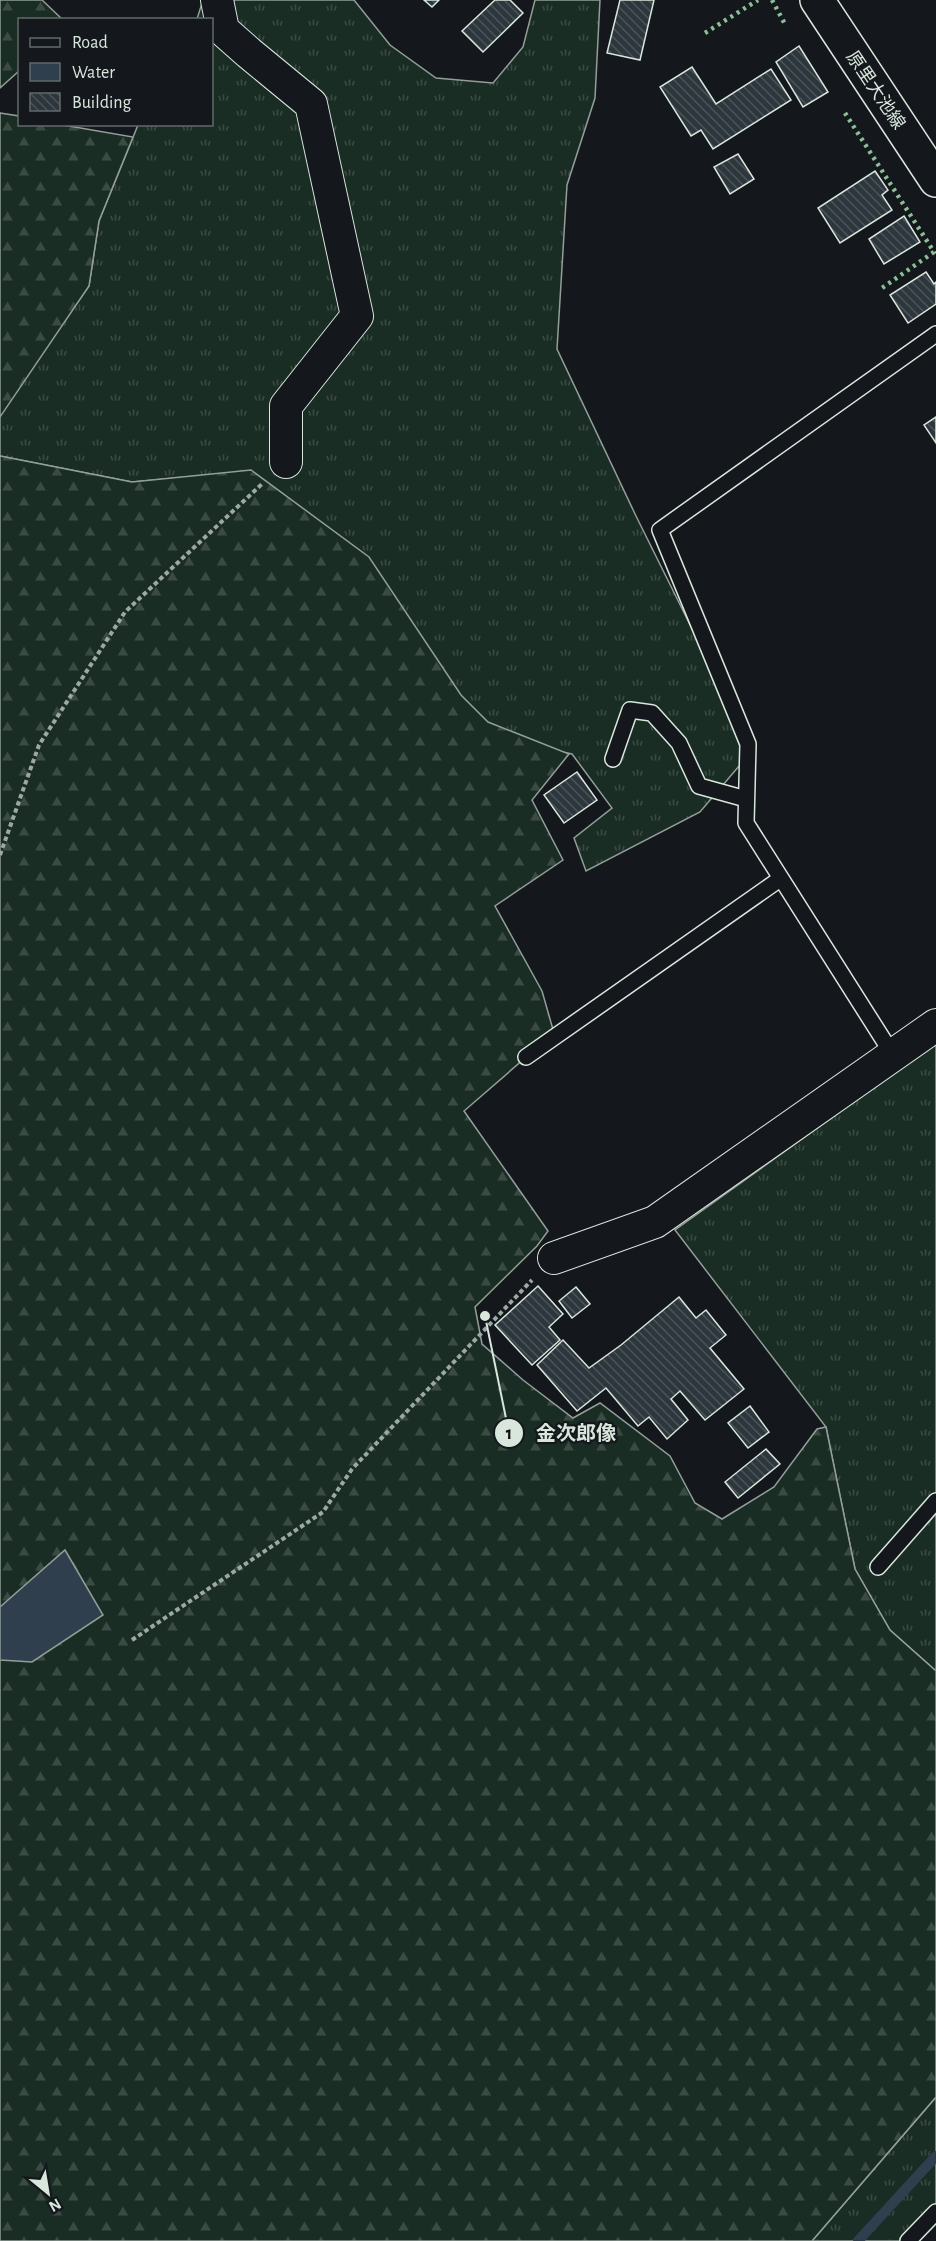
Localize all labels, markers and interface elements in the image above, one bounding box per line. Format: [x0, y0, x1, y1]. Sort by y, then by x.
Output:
legend [18, 18, 213, 126]
text: Road [72, 34, 108, 52]
street label: 原里大池線 [843, 47, 909, 133]
text: Water [72, 64, 115, 82]
text: Building [72, 94, 132, 112]
callout: 金次郎像 [494, 1414, 628, 1452]
text: 金次郎像 [536, 1422, 616, 1444]
text: 1 [506, 1425, 512, 1443]
north arrow [18, 2163, 78, 2223]
text: N [46, 2195, 64, 2215]

